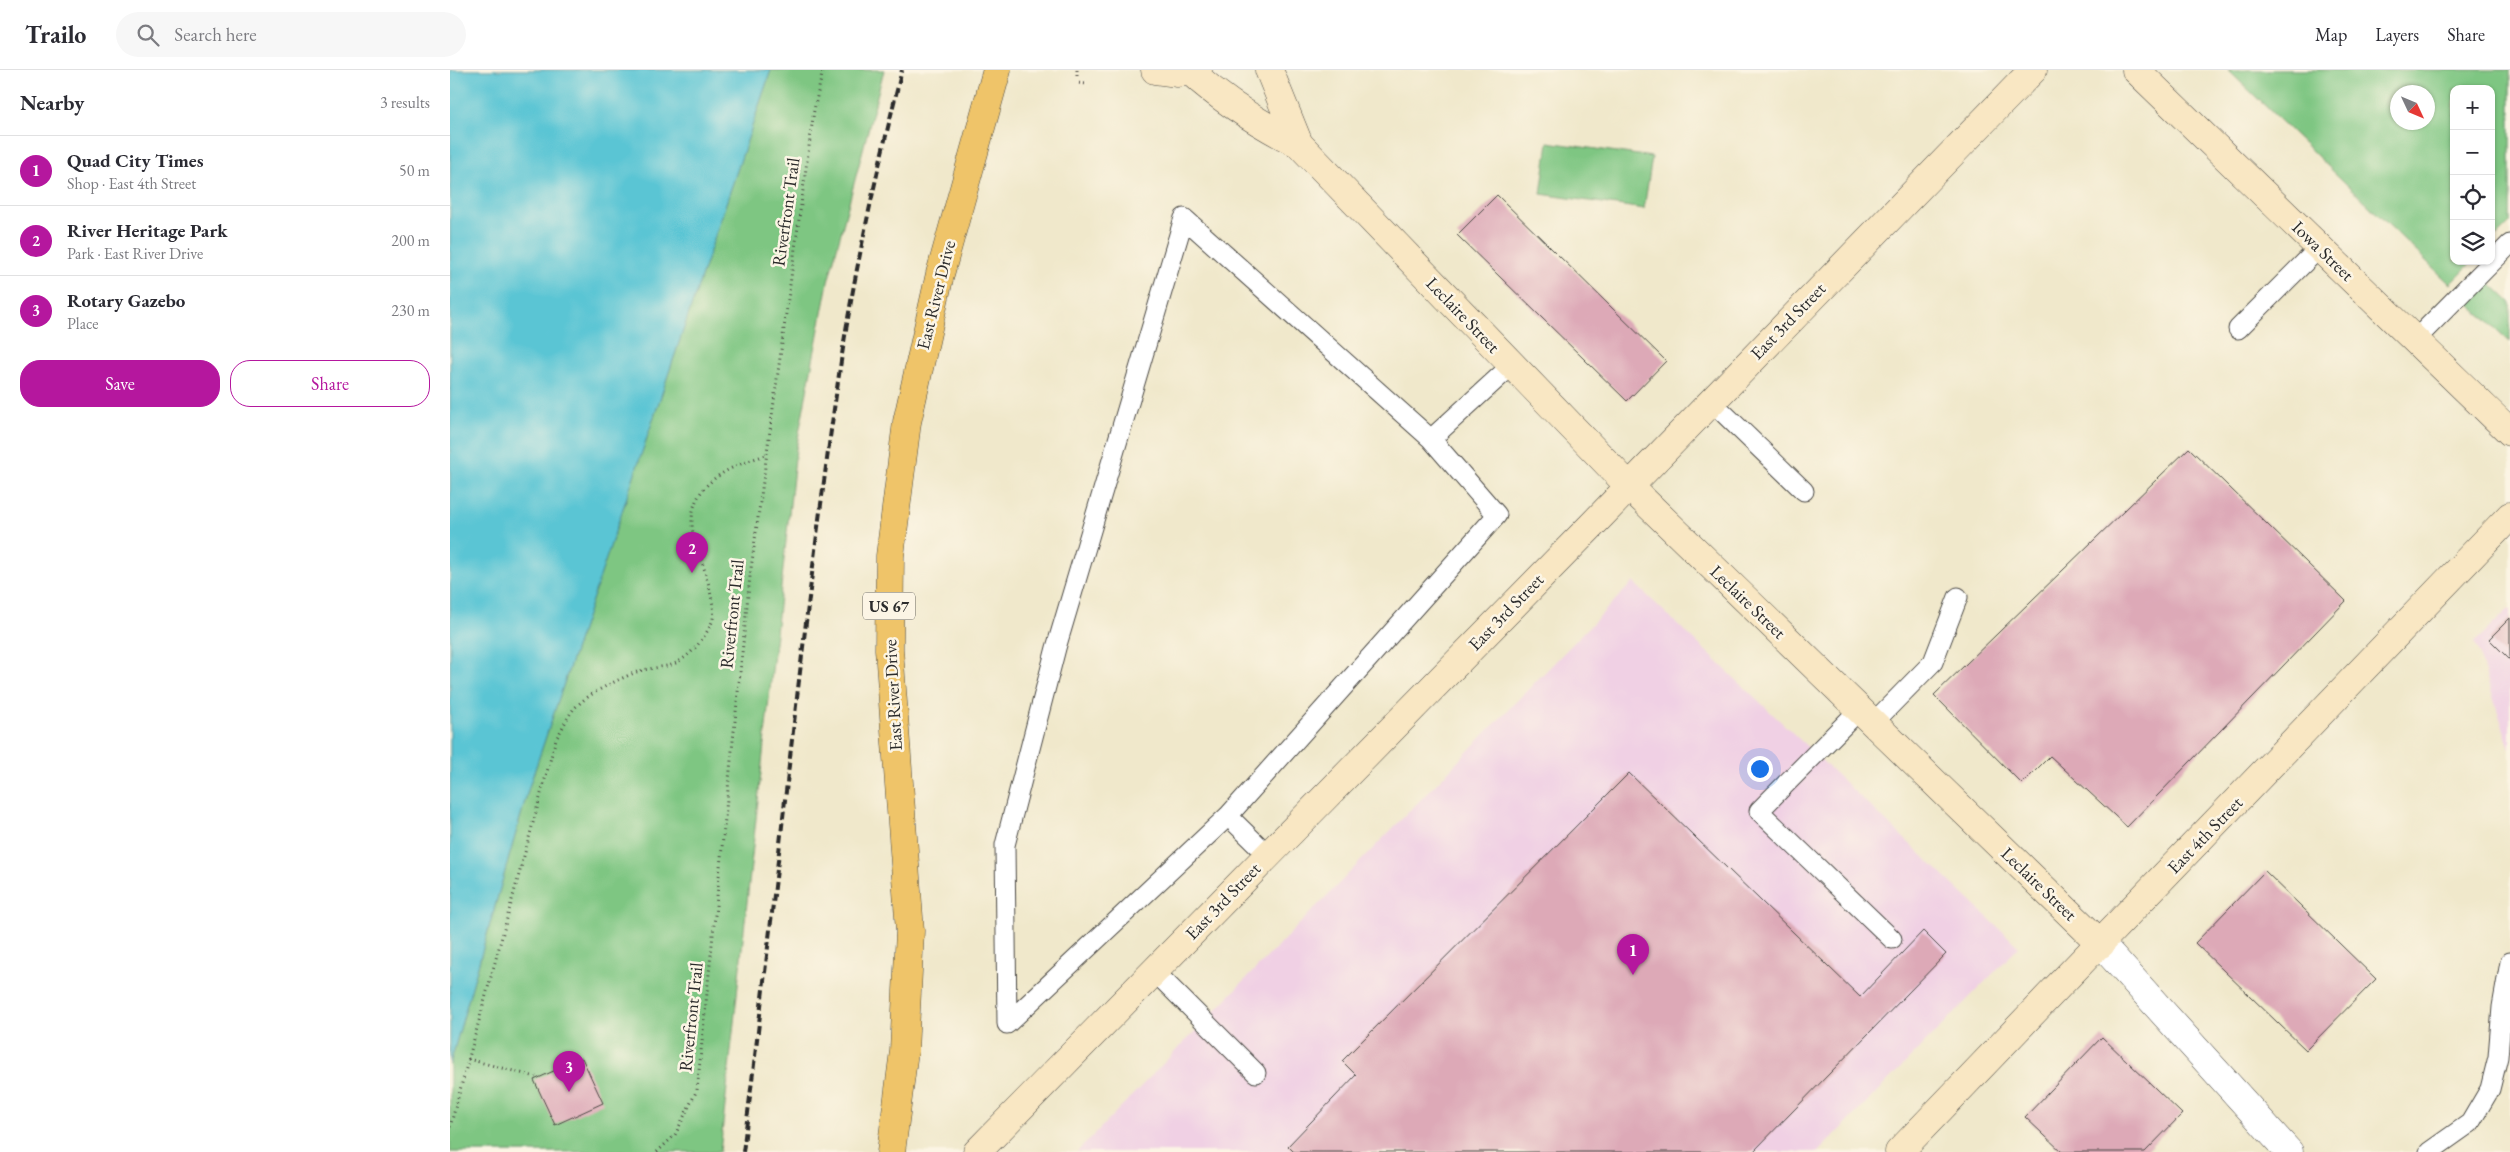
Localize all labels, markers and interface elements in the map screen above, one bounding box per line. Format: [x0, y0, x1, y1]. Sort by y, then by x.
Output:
search box [116, 12, 466, 57]
text: Trailo [25, 19, 86, 50]
icon: search [134, 21, 162, 49]
text: Search here [174, 22, 257, 47]
text: Map [2315, 23, 2347, 46]
text: Layers [2375, 23, 2419, 46]
text: Share [2447, 23, 2485, 46]
north arrow [2390, 85, 2435, 130]
map controls [2450, 85, 2495, 265]
button: + [2450, 85, 2495, 130]
text: Nearby [20, 89, 84, 116]
text: 3 results [380, 92, 430, 113]
button: − [2450, 130, 2495, 175]
text: Quad City Times [67, 148, 204, 173]
street label: Riverfront Trail [767, 156, 804, 268]
text: 1 [32, 160, 40, 181]
text: 50 m [399, 160, 430, 181]
text: Shop · East 4th Street [67, 173, 196, 194]
button: locate [2450, 175, 2495, 220]
street label: Iowa Street [2288, 216, 2359, 286]
text: River Heritage Park [67, 218, 228, 243]
button: layers [2450, 220, 2495, 265]
text: 2 [32, 230, 40, 251]
text: 200 m [391, 230, 430, 251]
street label: East River Drive [911, 238, 960, 352]
text: Park · East River Drive [67, 243, 203, 264]
street label: Leclaire Street [1421, 272, 1505, 358]
street label: East 3rd Street [1745, 277, 1830, 364]
text: Rotary Gazebo [67, 288, 185, 313]
text: 3 [32, 300, 40, 321]
text: 230 m [391, 300, 430, 321]
text: Place [67, 313, 99, 334]
button: Save [20, 360, 220, 407]
button: Share [230, 360, 430, 407]
pin: 2 [676, 532, 708, 573]
street label: Riverfront Trail [714, 558, 749, 669]
street label: Leclaire Street [1706, 560, 1791, 644]
street label: East 3rd Street [1463, 568, 1548, 655]
road number: US 67 [863, 592, 915, 620]
street label: East River Drive [878, 639, 907, 751]
your location [1747, 756, 1773, 782]
street label: East 4th Street [2162, 791, 2247, 878]
street label: Leclaire Street [1997, 842, 2082, 926]
street label: East 3rd Street [1180, 857, 1265, 944]
pin: 1 [1617, 934, 1649, 975]
street label: Riverfront Trail [673, 961, 708, 1072]
pin: 3 [553, 1051, 585, 1092]

